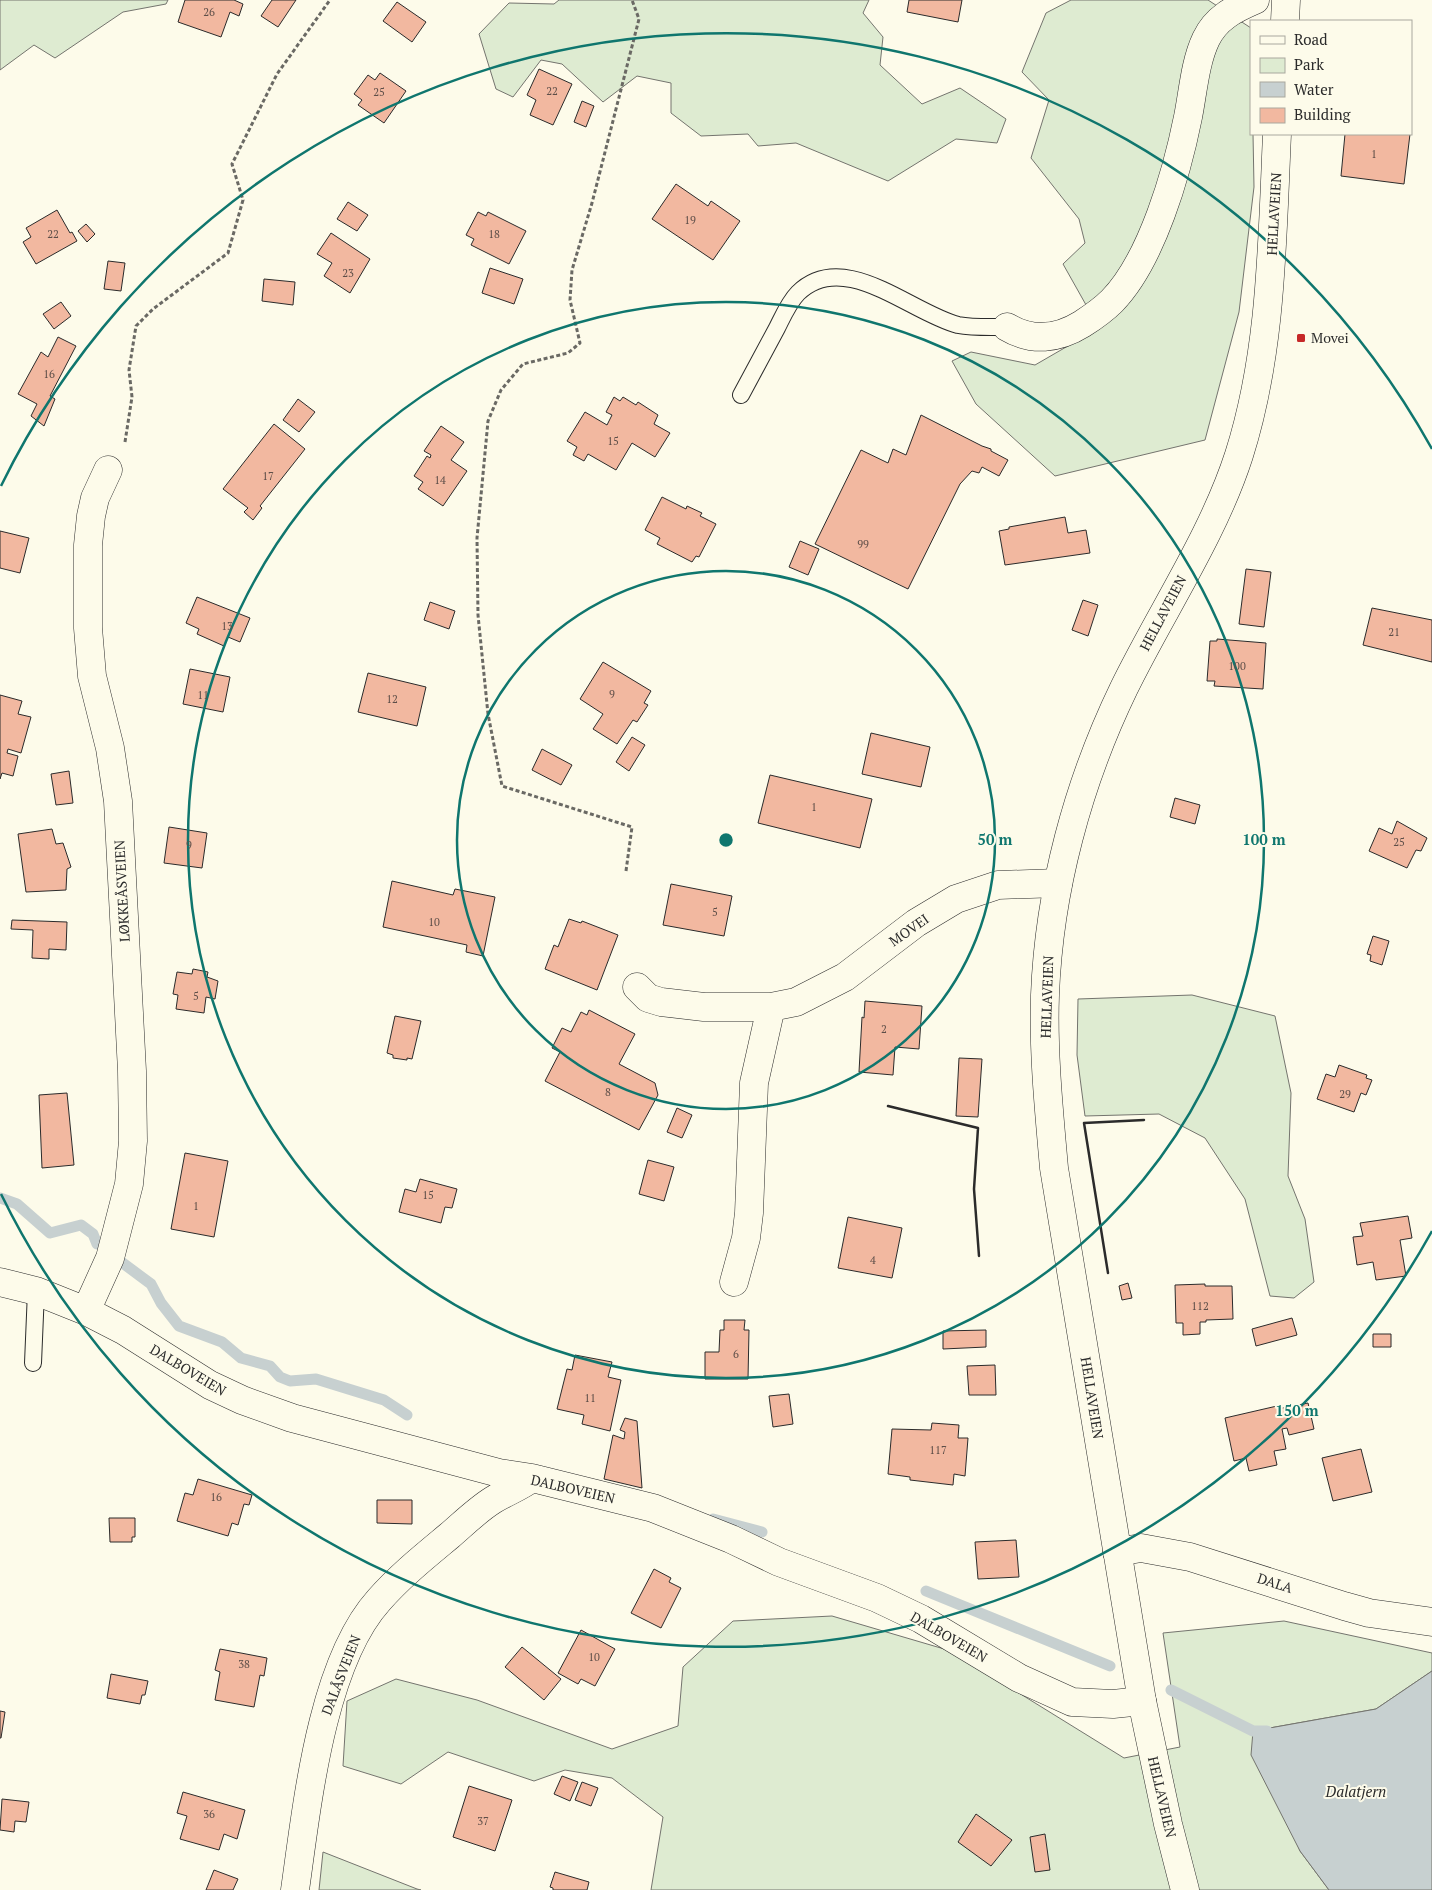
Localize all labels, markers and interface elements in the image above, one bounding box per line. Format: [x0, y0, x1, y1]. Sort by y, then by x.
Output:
house number: 26 [203, 5, 215, 19]
legend [1250, 20, 1412, 135]
text: Road [1294, 29, 1327, 49]
text: Park [1294, 54, 1324, 74]
text: Water [1294, 79, 1334, 99]
house number: 22 [546, 84, 558, 98]
house number: 25 [373, 85, 385, 99]
text: Building [1294, 104, 1352, 124]
house number: 1 [1371, 147, 1377, 161]
street label: HELLAVEIEN [1262, 172, 1285, 256]
house number: 19 [684, 213, 696, 227]
house number: 22 [47, 227, 59, 241]
house number: 18 [488, 227, 500, 241]
house number: 23 [342, 266, 354, 280]
place label: Movei [1311, 328, 1349, 347]
marker: Movei [1295, 332, 1307, 344]
house number: 16 [43, 367, 55, 381]
house number: 15 [607, 434, 619, 448]
house number: 17 [262, 469, 274, 483]
house number: 14 [434, 473, 446, 487]
house number: 99 [857, 537, 869, 551]
street label: HELLAVEIEN [1135, 572, 1190, 654]
house number: 13 [221, 619, 233, 633]
house number: 21 [1388, 625, 1400, 639]
house number: 100 [1228, 659, 1246, 673]
house number: 9 [609, 687, 615, 701]
house number: 11 [197, 688, 209, 702]
house number: 12 [386, 692, 398, 706]
house number: 1 [811, 800, 817, 814]
text: 50 m [978, 829, 1013, 849]
text: 100 m [1242, 829, 1286, 849]
centre of rings [717, 831, 735, 849]
house number: 25 [1393, 835, 1405, 849]
house number: 9 [186, 838, 192, 852]
street label: LØKKEÅSVEIEN [109, 840, 134, 942]
house number: 5 [712, 905, 718, 919]
street label: MOVEI [885, 909, 932, 950]
house number: 10 [428, 915, 440, 929]
street label: HELLAVEIEN [1036, 955, 1057, 1039]
house number: 5 [193, 989, 199, 1003]
house number: 2 [881, 1022, 887, 1036]
house number: 8 [605, 1085, 611, 1099]
house number: 29 [1339, 1087, 1351, 1101]
house number: 15 [422, 1188, 434, 1202]
house number: 1 [193, 1199, 199, 1213]
house number: 4 [870, 1253, 876, 1267]
house number: 112 [1191, 1299, 1209, 1313]
street label: DALBOVEIEN [147, 1339, 230, 1400]
house number: 6 [733, 1347, 739, 1361]
street label: HELLAVEIEN [1077, 1356, 1108, 1440]
house number: 11 [584, 1391, 596, 1405]
text: 150 m [1275, 1400, 1319, 1420]
house number: 117 [929, 1443, 947, 1457]
street label: DALBOVEIEN [529, 1470, 617, 1507]
house number: 16 [210, 1490, 222, 1504]
street label: DALA [1255, 1568, 1296, 1597]
street label: DALBOVEIEN [907, 1607, 991, 1666]
street label: DALÅSVEIEN [317, 1632, 365, 1718]
house number: 10 [588, 1650, 600, 1664]
house number: 38 [238, 1657, 250, 1671]
street label: HELLAVEIEN [1144, 1754, 1181, 1839]
water label: Dalatjern [1325, 1781, 1386, 1801]
house number: 36 [203, 1807, 215, 1821]
house number: 37 [477, 1814, 489, 1828]

